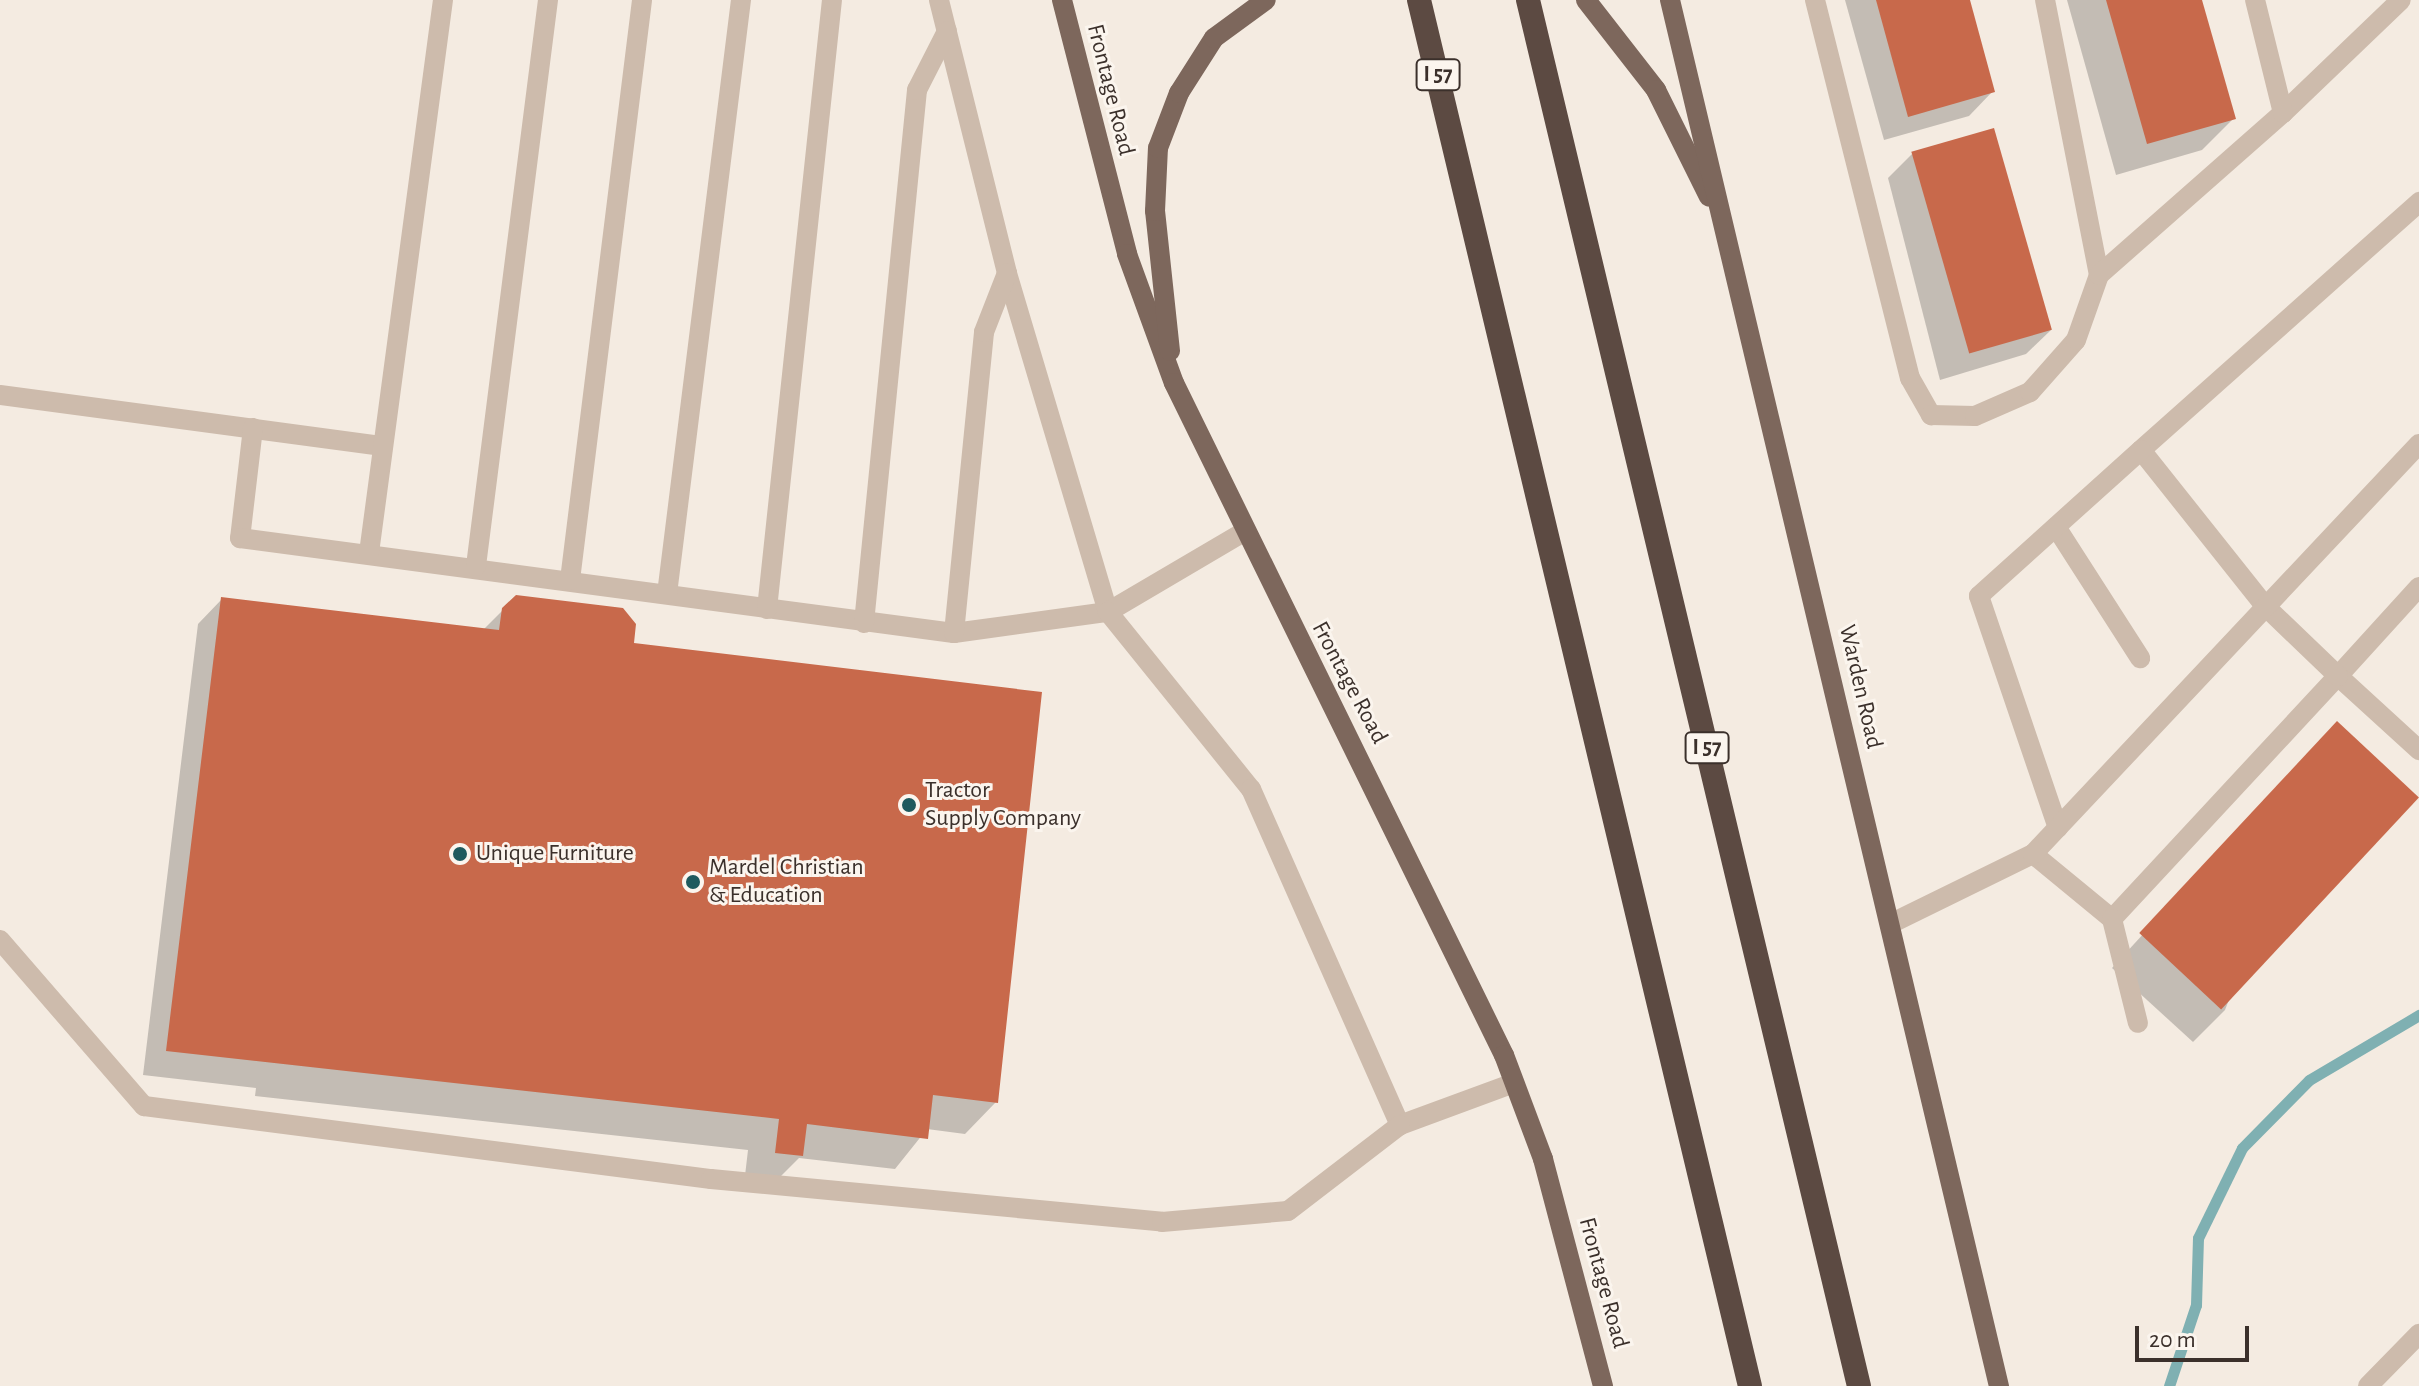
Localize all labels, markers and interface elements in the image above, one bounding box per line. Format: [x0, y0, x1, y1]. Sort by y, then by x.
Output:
street label: Frontage Road [1080, 21, 1140, 159]
road number: I 57 [1414, 57, 1462, 93]
street label: Frontage Road [1305, 617, 1393, 749]
street label: Warden Road [1832, 622, 1888, 752]
road number: I 57 [1683, 730, 1731, 766]
place label: Tractor Supply Company [925, 777, 1081, 833]
marker: Tractor Supply Company [900, 796, 918, 814]
place label: Unique Furniture [476, 840, 634, 868]
marker: Unique Furniture [451, 845, 469, 863]
place label: Mardel Christian & Education [709, 854, 864, 910]
marker: Mardel Christian & Education [684, 873, 702, 891]
street label: Frontage Road [1572, 1214, 1634, 1352]
scale bar [2139, 1310, 2253, 1360]
text: 20 m [2149, 1328, 2196, 1352]

